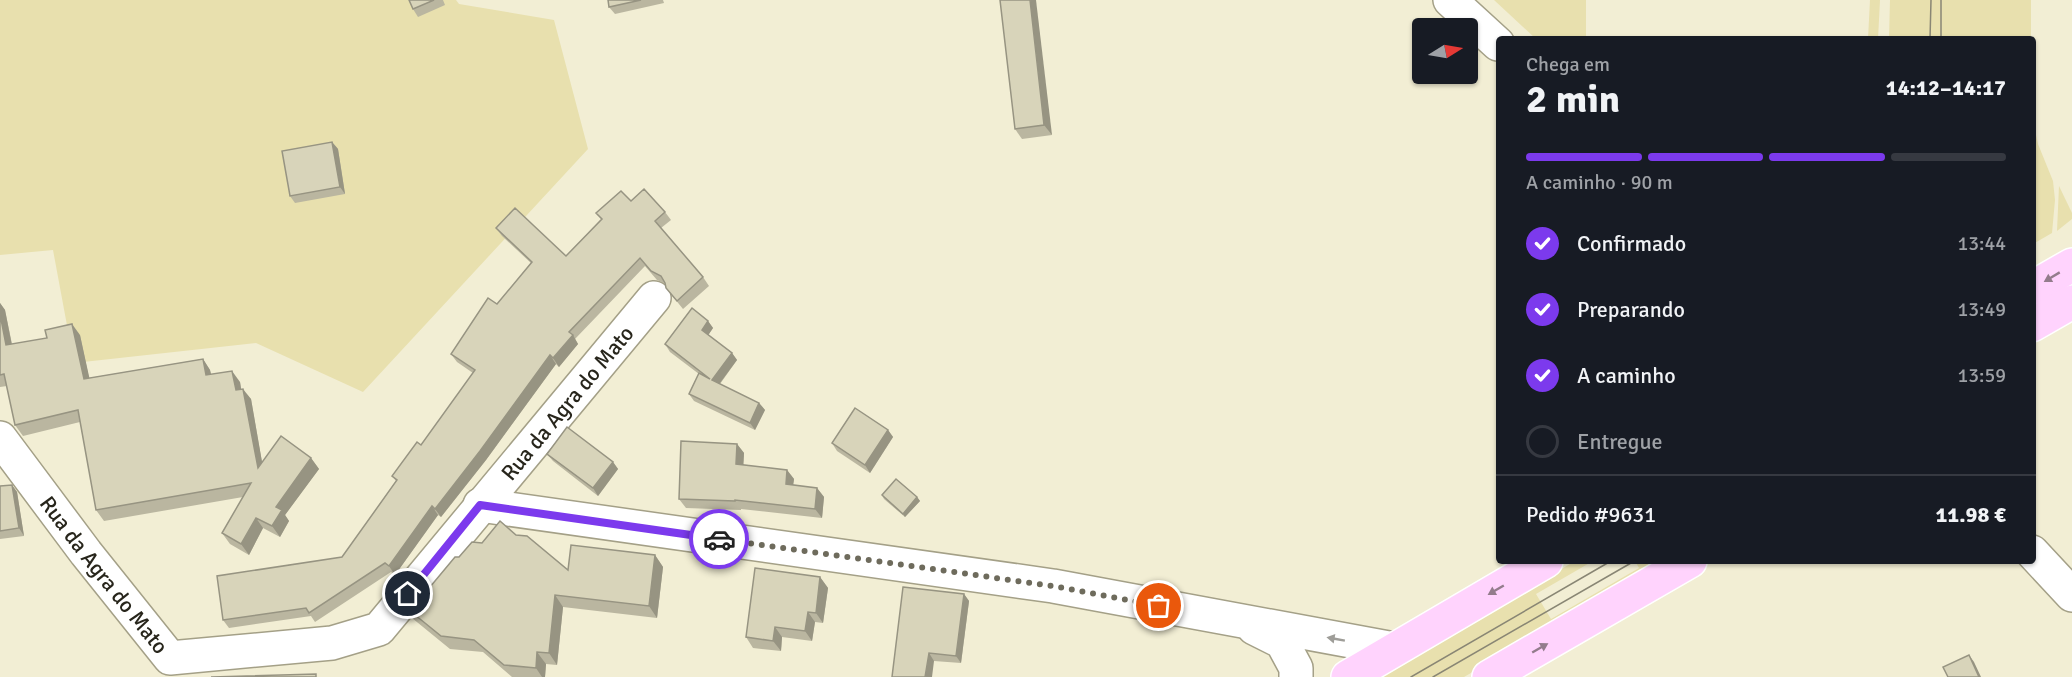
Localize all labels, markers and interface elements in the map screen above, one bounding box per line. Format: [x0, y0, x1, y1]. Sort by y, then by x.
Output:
north arrow [1412, 18, 1478, 84]
map controls [1412, 18, 1478, 84]
text: Chega em [1526, 52, 1610, 77]
text: 14:12–14:17 [1886, 74, 2006, 101]
text: 2 min [1526, 75, 1620, 123]
text: A caminho · 90 m [1526, 170, 1673, 195]
icon: check [1526, 227, 1559, 260]
text: Confirmado [1577, 230, 1686, 257]
text: 13:44 [1957, 231, 2006, 256]
one-way arrow [2044, 271, 2060, 282]
icon: check [1526, 293, 1559, 326]
text: Preparando [1577, 296, 1685, 323]
text: 13:49 [1957, 297, 2006, 322]
street label: Rua da Agra do Mato [495, 320, 639, 486]
icon: check [1526, 359, 1559, 392]
text: A caminho [1577, 362, 1676, 389]
text: 13:59 [1957, 363, 2006, 388]
text: Entregue [1577, 428, 1662, 455]
street label: Rua da Agra do Mato [34, 490, 175, 659]
text: Pedido #9631 [1526, 501, 1656, 528]
text: 11.98 € [1935, 501, 2006, 528]
courier [689, 509, 749, 569]
icon: car [703, 523, 736, 556]
pin [382, 568, 433, 619]
icon: home [391, 577, 424, 610]
pin [1133, 580, 1184, 631]
one-way arrow [1488, 585, 1504, 596]
icon: bag [1142, 589, 1175, 622]
one-way arrow [1326, 634, 1345, 643]
one-way arrow [1532, 642, 1548, 653]

